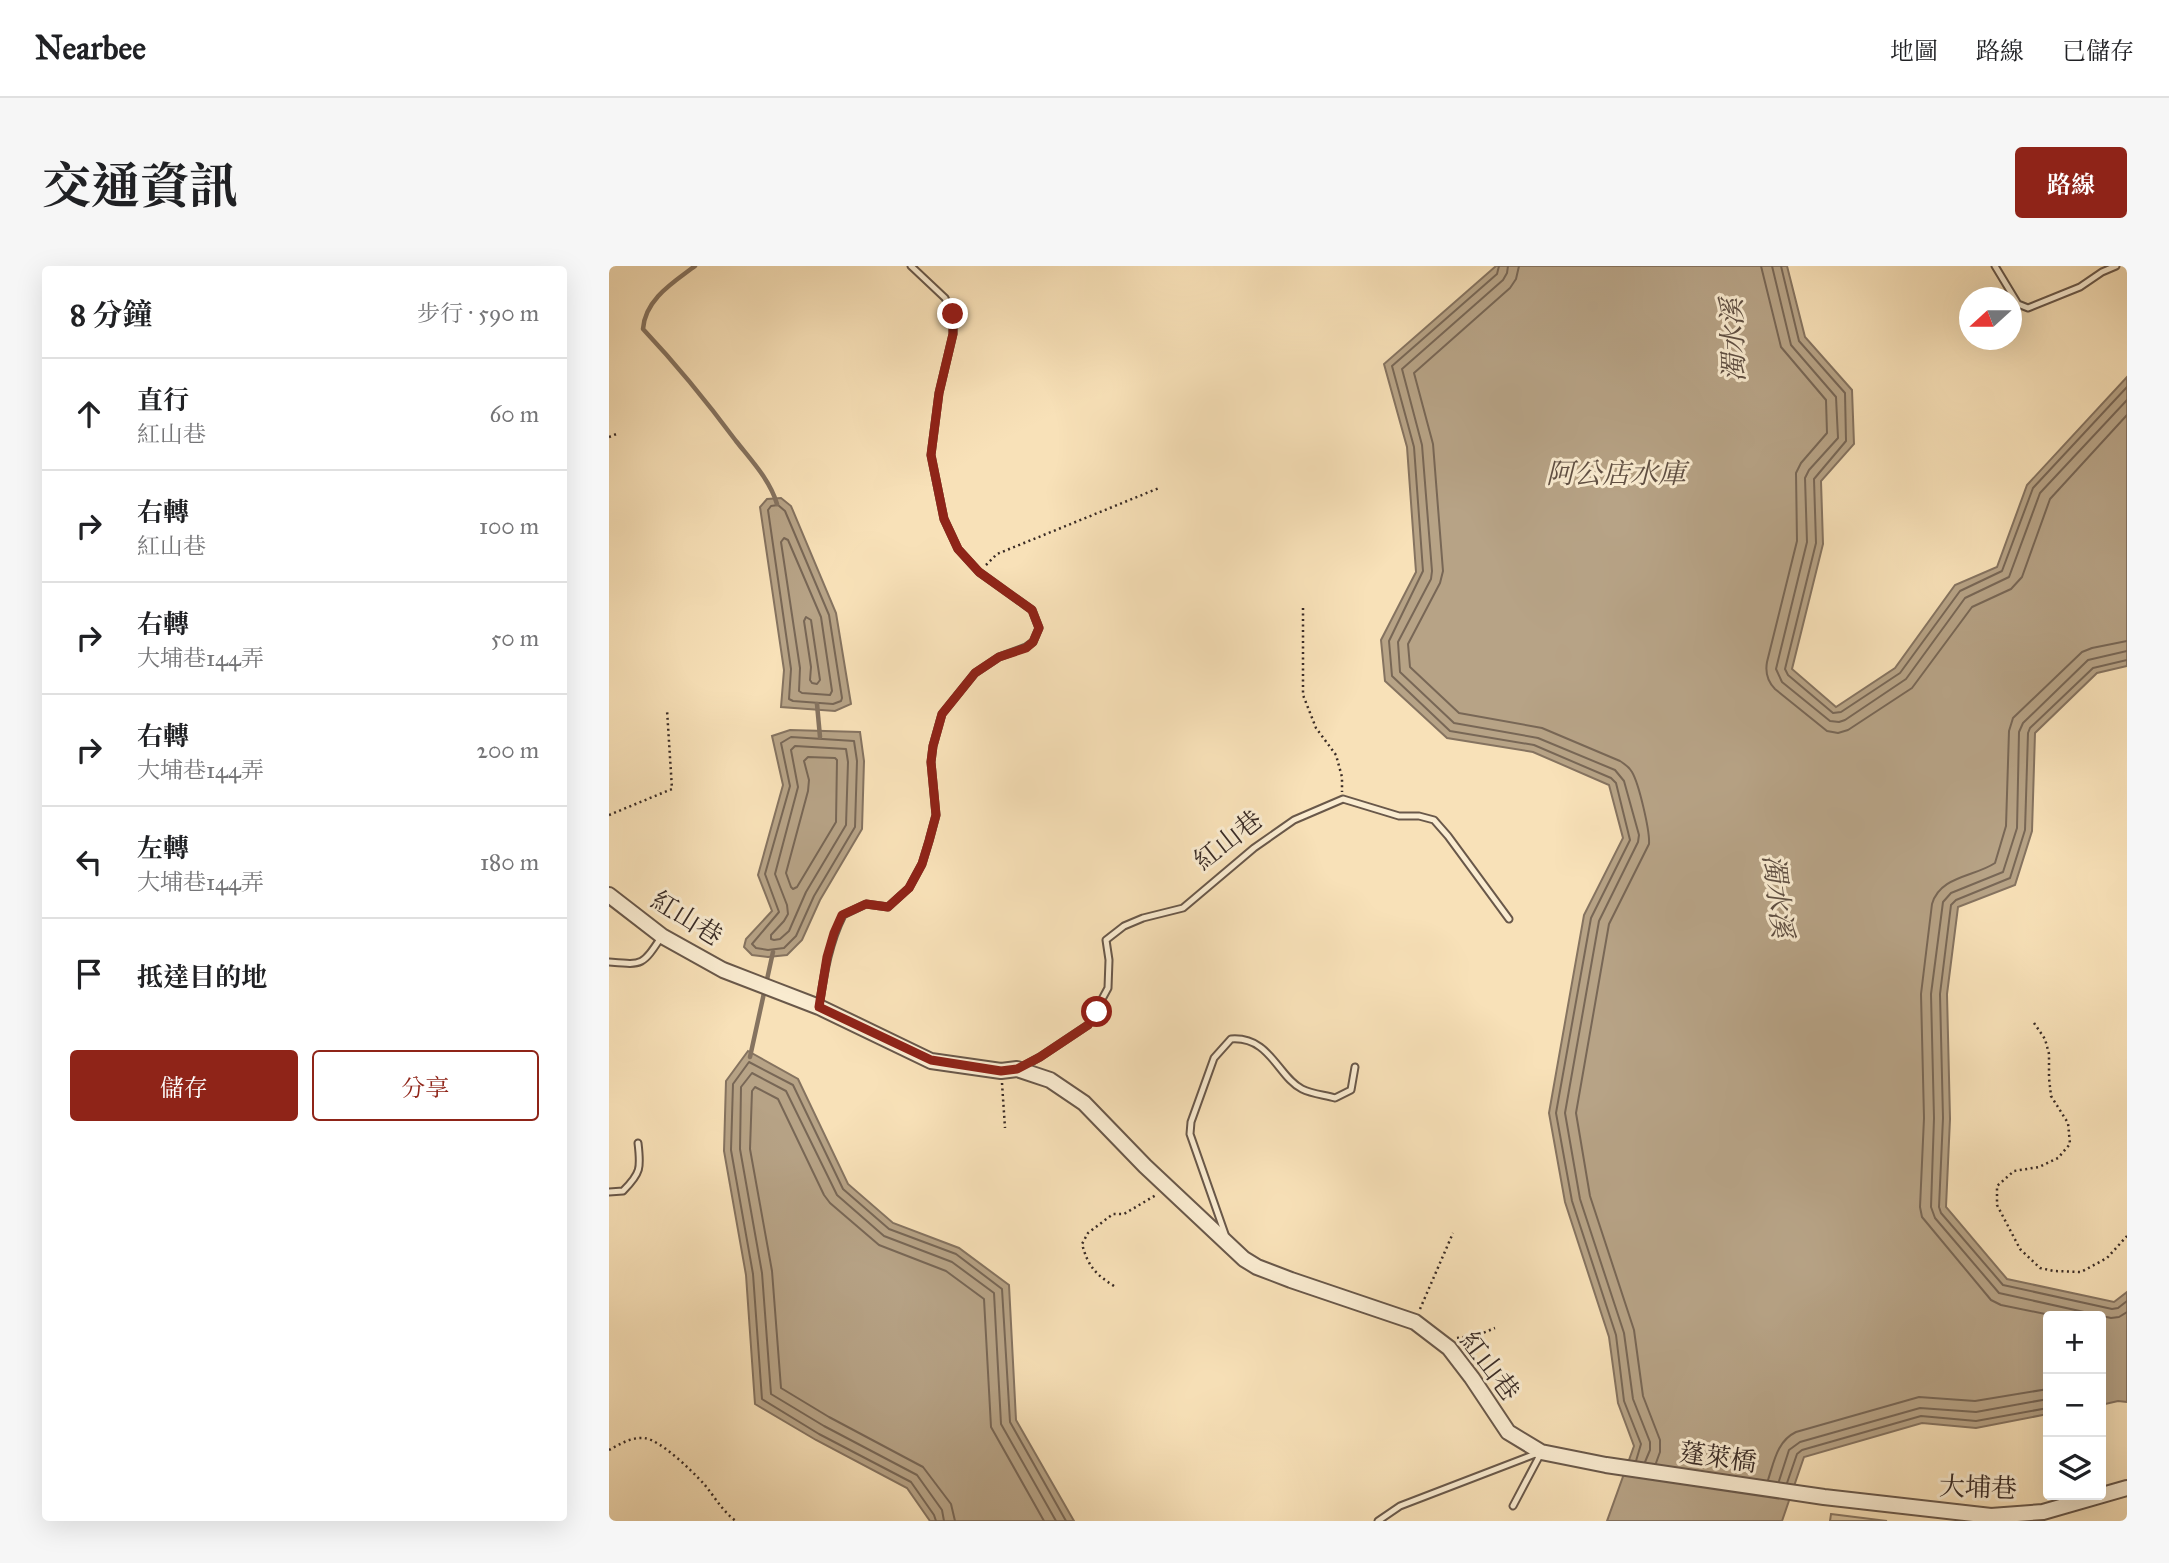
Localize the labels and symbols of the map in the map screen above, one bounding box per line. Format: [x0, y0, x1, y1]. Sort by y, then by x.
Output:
north arrow [1959, 287, 2022, 350]
water label: 濁水溪 [1714, 294, 1752, 383]
route end [937, 298, 968, 329]
water label: 阿公店水庫 [1546, 456, 1690, 491]
street label: 紅山巷 [1187, 803, 1269, 877]
water label: 濁水溪 [1756, 852, 1801, 943]
street label: 紅山巷 [645, 884, 729, 952]
route start [1081, 996, 1112, 1027]
street label: 紅山巷 [1454, 1325, 1526, 1407]
street label: 蓬萊橋 [1677, 1436, 1759, 1478]
street label: 大埔巷 [1938, 1470, 2018, 1504]

